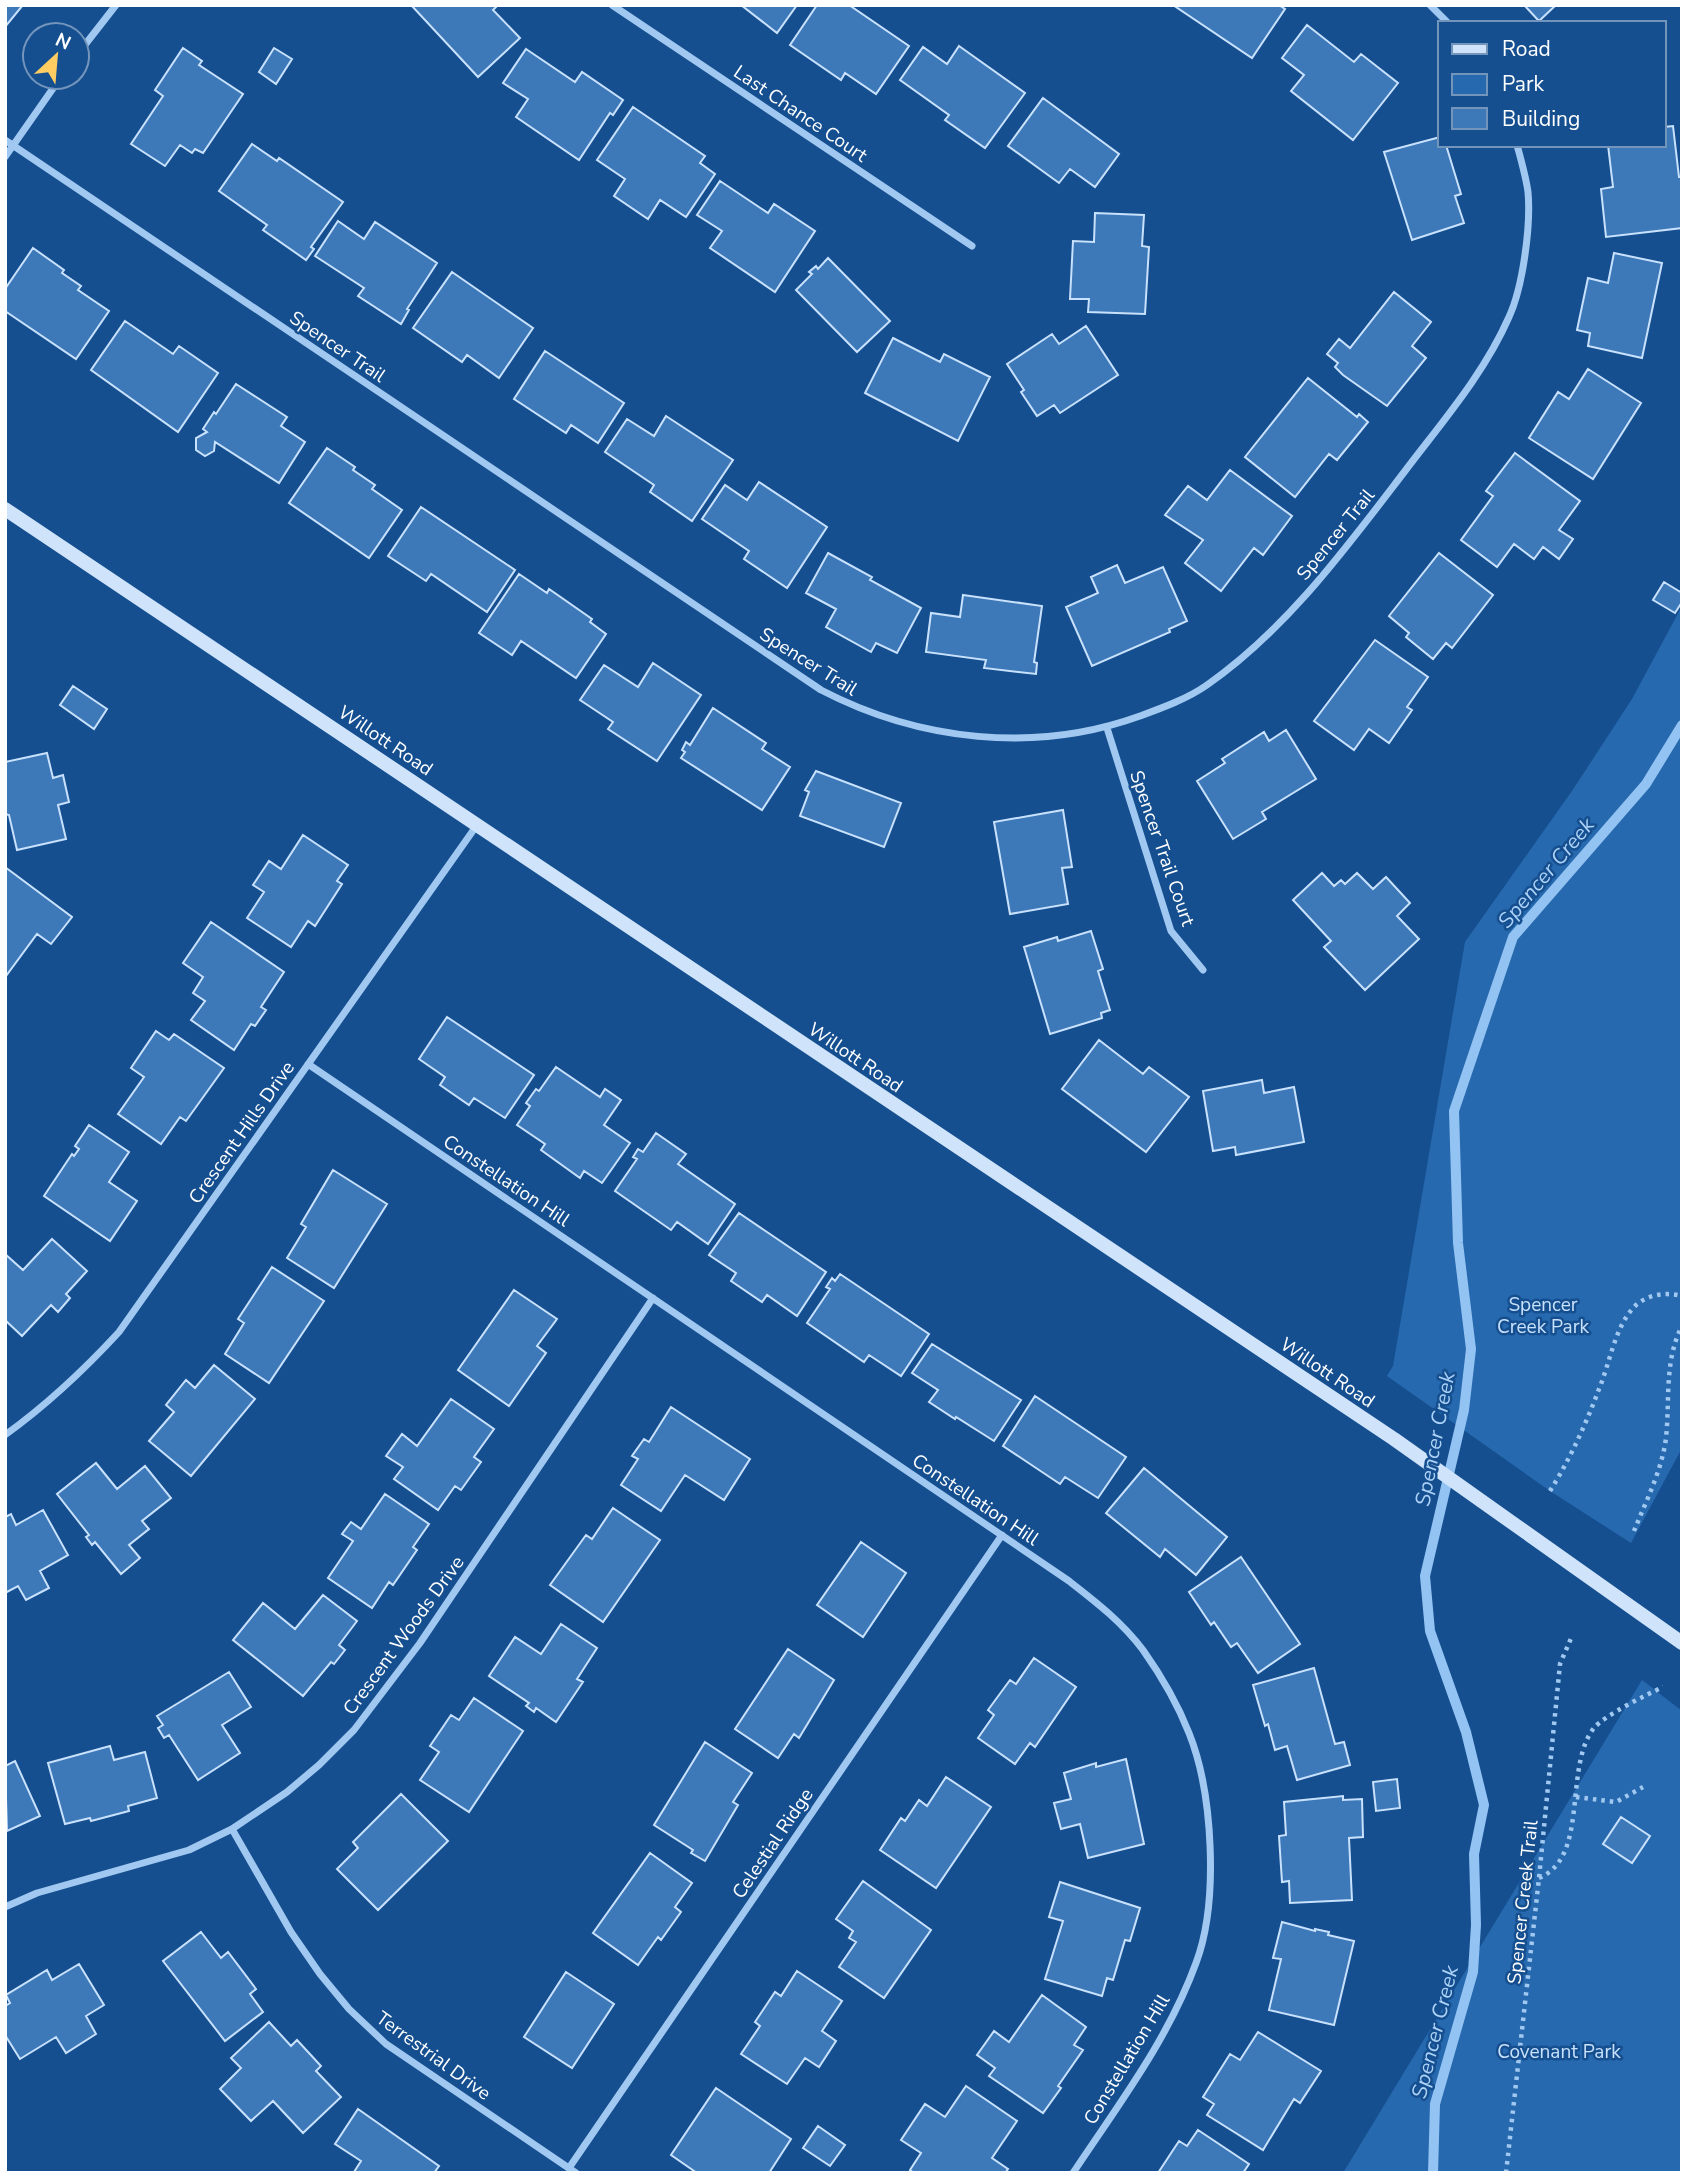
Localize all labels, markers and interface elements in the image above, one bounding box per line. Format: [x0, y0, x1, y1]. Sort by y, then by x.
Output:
north arrow [21, 21, 91, 91]
legend [1438, 21, 1666, 147]
text: N [51, 27, 75, 56]
text: Road [1502, 35, 1551, 63]
street label: Last Chance Court [728, 59, 873, 169]
text: Park [1502, 70, 1544, 98]
text: Building [1502, 105, 1580, 133]
street label: Spencer Trail [284, 305, 391, 389]
street label: Spencer Trail [1291, 483, 1381, 586]
street label: Spencer Trail [755, 621, 863, 702]
street label: Willott Road [333, 700, 438, 782]
street label: Spencer Trail Court [1123, 767, 1201, 930]
water label: Spencer Creek [1491, 811, 1601, 934]
street label: Willott Road [803, 1017, 908, 1099]
street label: Crescent Hills Drive [183, 1056, 301, 1209]
street label: Constellation Hill [438, 1129, 575, 1233]
park label: Spencer Creek Park [1497, 1292, 1590, 1340]
street label: Willott Road [1275, 1332, 1380, 1414]
water label: Spencer Creek [1408, 1369, 1462, 1509]
street label: Constellation Hill [907, 1448, 1044, 1552]
street label: Crescent Woods Drive [337, 1551, 470, 1720]
street label: Celestial Ridge [726, 1783, 819, 1904]
street label: Spencer Creek Trail [1501, 1818, 1545, 1985]
water label: Spencer Creek [1405, 1962, 1465, 2101]
street label: Constellation Hill [1078, 1989, 1176, 2130]
street label: Terrestrial Drive [371, 2005, 496, 2106]
park label: Covenant Park [1497, 2039, 1621, 2065]

